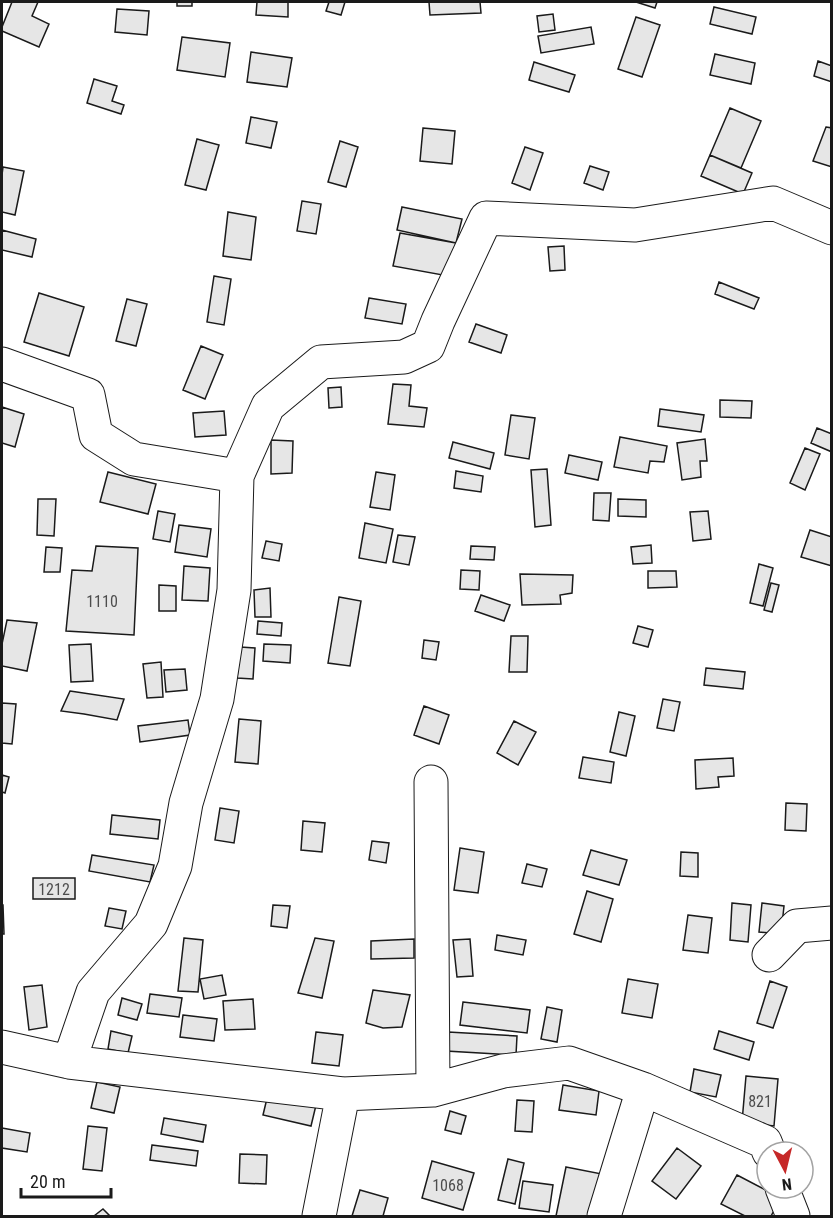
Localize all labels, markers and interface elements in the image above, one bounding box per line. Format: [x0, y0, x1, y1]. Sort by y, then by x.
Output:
house number: 1110 [86, 592, 118, 611]
house number: 1212 [38, 880, 70, 899]
house number: 821 [748, 1092, 772, 1111]
north arrow [755, 1140, 815, 1200]
scale bar [21, 1161, 111, 1199]
text: 20 m [30, 1171, 65, 1192]
text: N [781, 1174, 793, 1194]
house number: 1068 [432, 1176, 464, 1195]

